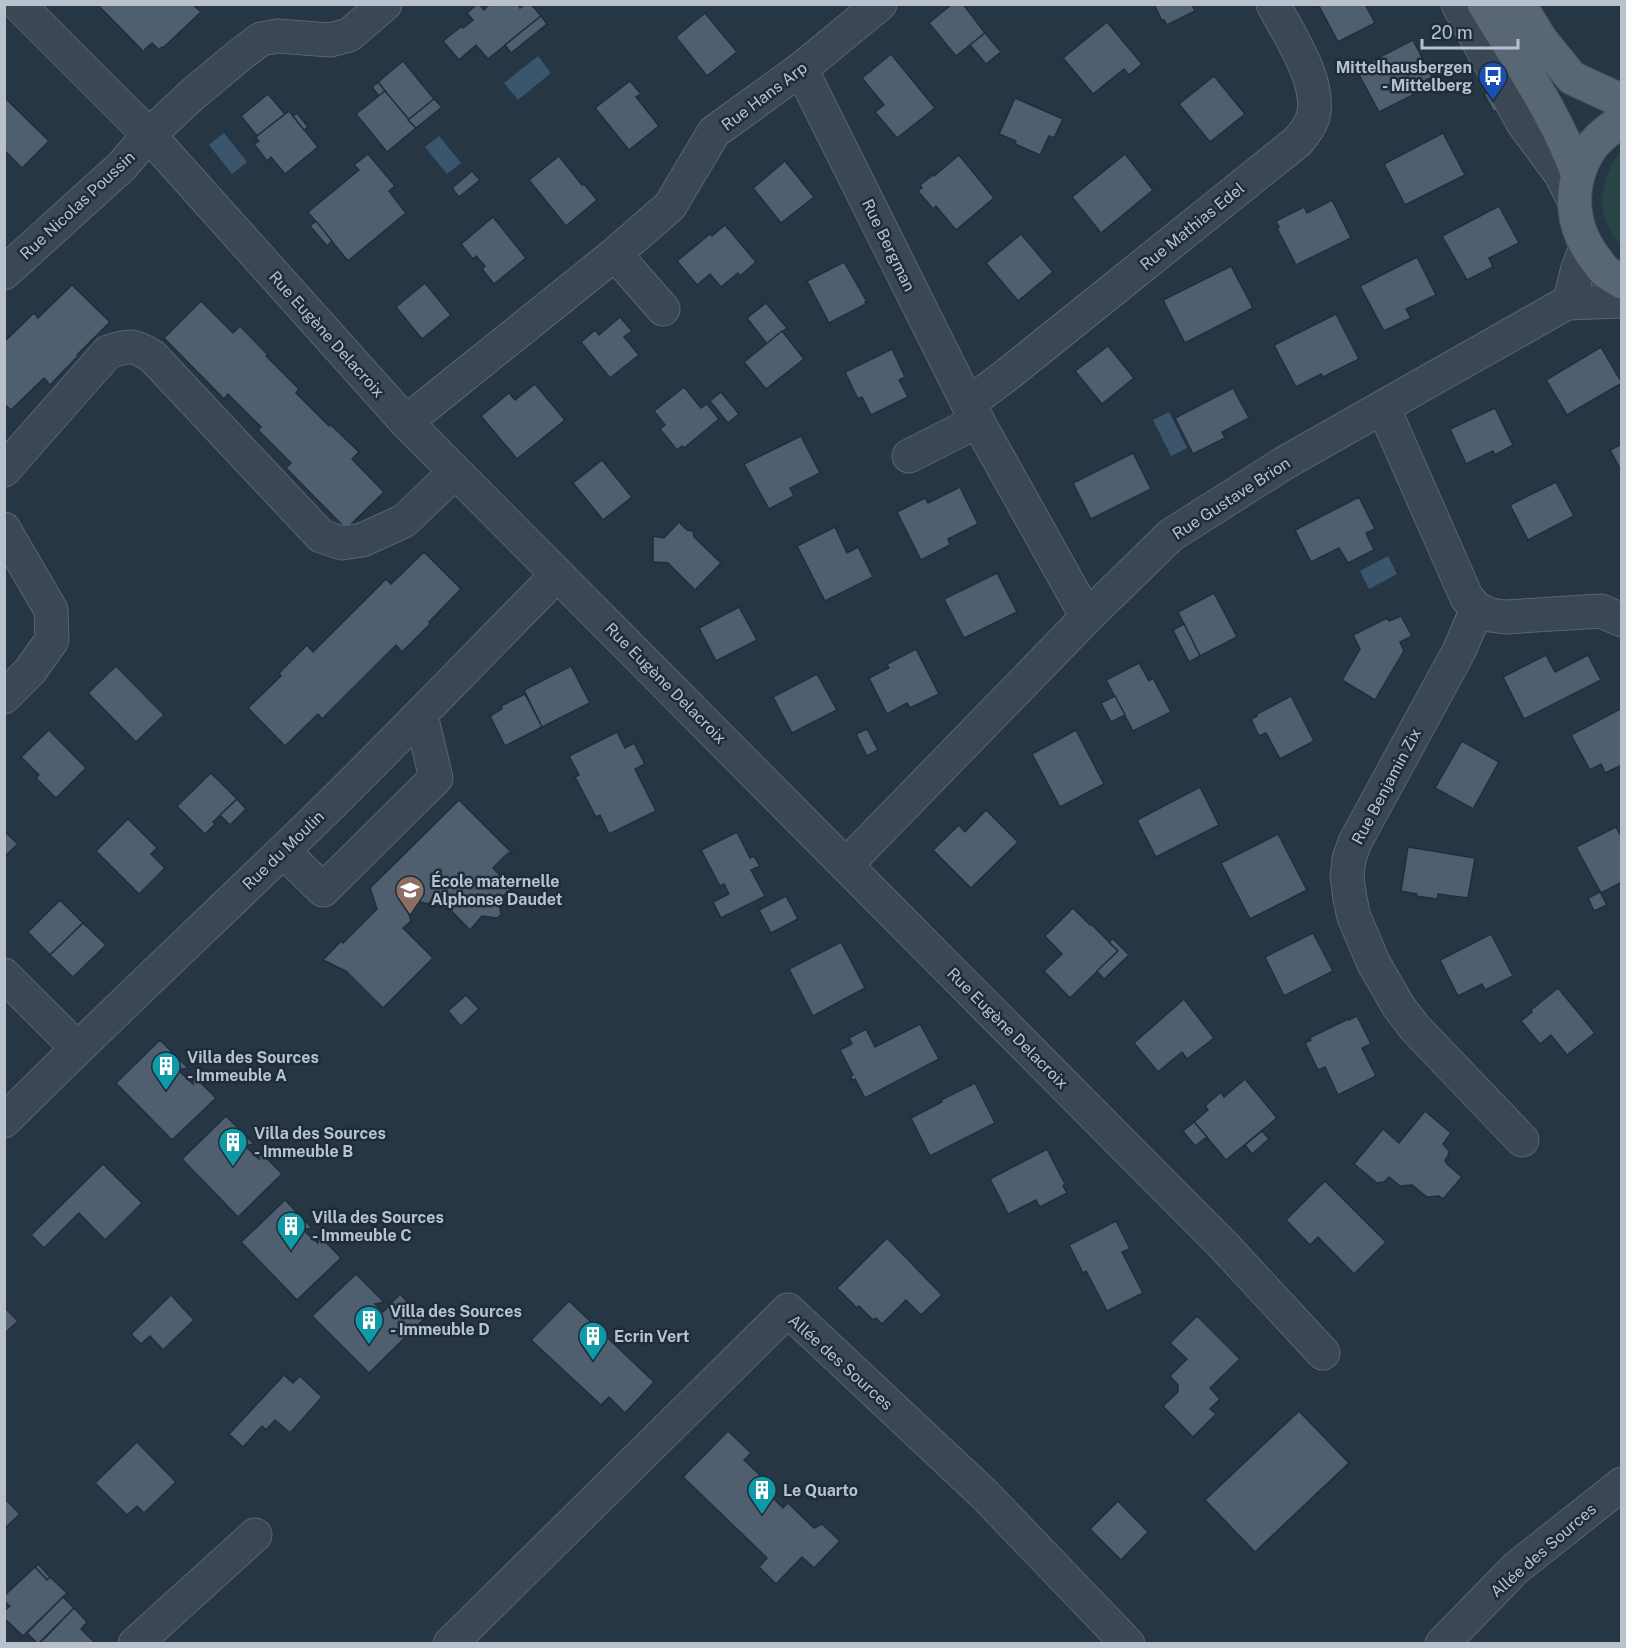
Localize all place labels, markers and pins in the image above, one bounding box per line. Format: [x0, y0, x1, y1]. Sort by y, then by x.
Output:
place label: Mittelhausbergen - Mittelberg [1336, 58, 1472, 95]
bus stop icon: Mittelhausbergen - Mittelberg [1477, 60, 1509, 102]
place label: École maternelle Alphonse Daudet [431, 871, 563, 909]
school or university icon: École maternelle Alphonse Daudet [394, 874, 426, 916]
place label: Villa des Sources - Immeuble A [187, 1048, 319, 1085]
building icon: Villa des Sources - Immeuble A [150, 1050, 182, 1092]
place label: Villa des Sources - Immeuble B [254, 1124, 386, 1161]
building icon: Villa des Sources - Immeuble B [217, 1126, 249, 1168]
place label: Villa des Sources - Immeuble C [312, 1208, 444, 1245]
building icon: Villa des Sources - Immeuble C [275, 1210, 307, 1252]
place label: Villa des Sources - Immeuble D [390, 1302, 522, 1339]
building icon: Villa des Sources - Immeuble D [353, 1304, 385, 1346]
building icon: Ecrin Vert [577, 1320, 609, 1362]
place label: Ecrin Vert [614, 1327, 690, 1346]
building icon: Le Quarto [746, 1474, 778, 1516]
place label: Le Quarto [783, 1481, 858, 1500]

